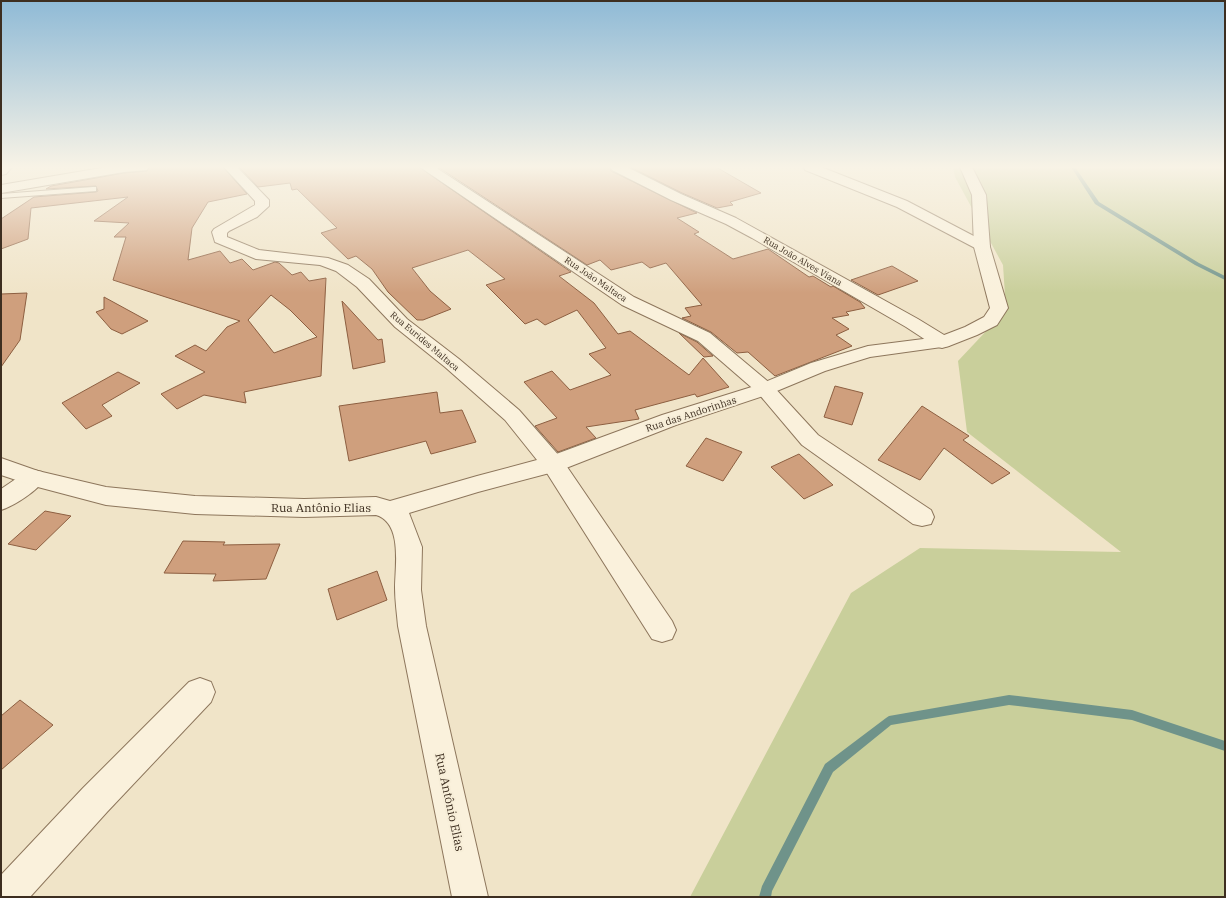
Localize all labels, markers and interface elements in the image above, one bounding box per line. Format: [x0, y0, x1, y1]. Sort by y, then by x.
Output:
street label: Rua João Alves Viana [762, 234, 844, 288]
street label: Rua João Maltaca [563, 254, 629, 304]
street label: Rua Eurides Maltaca [388, 309, 462, 373]
street label: Rua das Andorinhas [644, 393, 738, 435]
street label: Rua Antônio Elias [271, 500, 371, 515]
street label: Rua Antônio Elias [432, 751, 468, 853]

